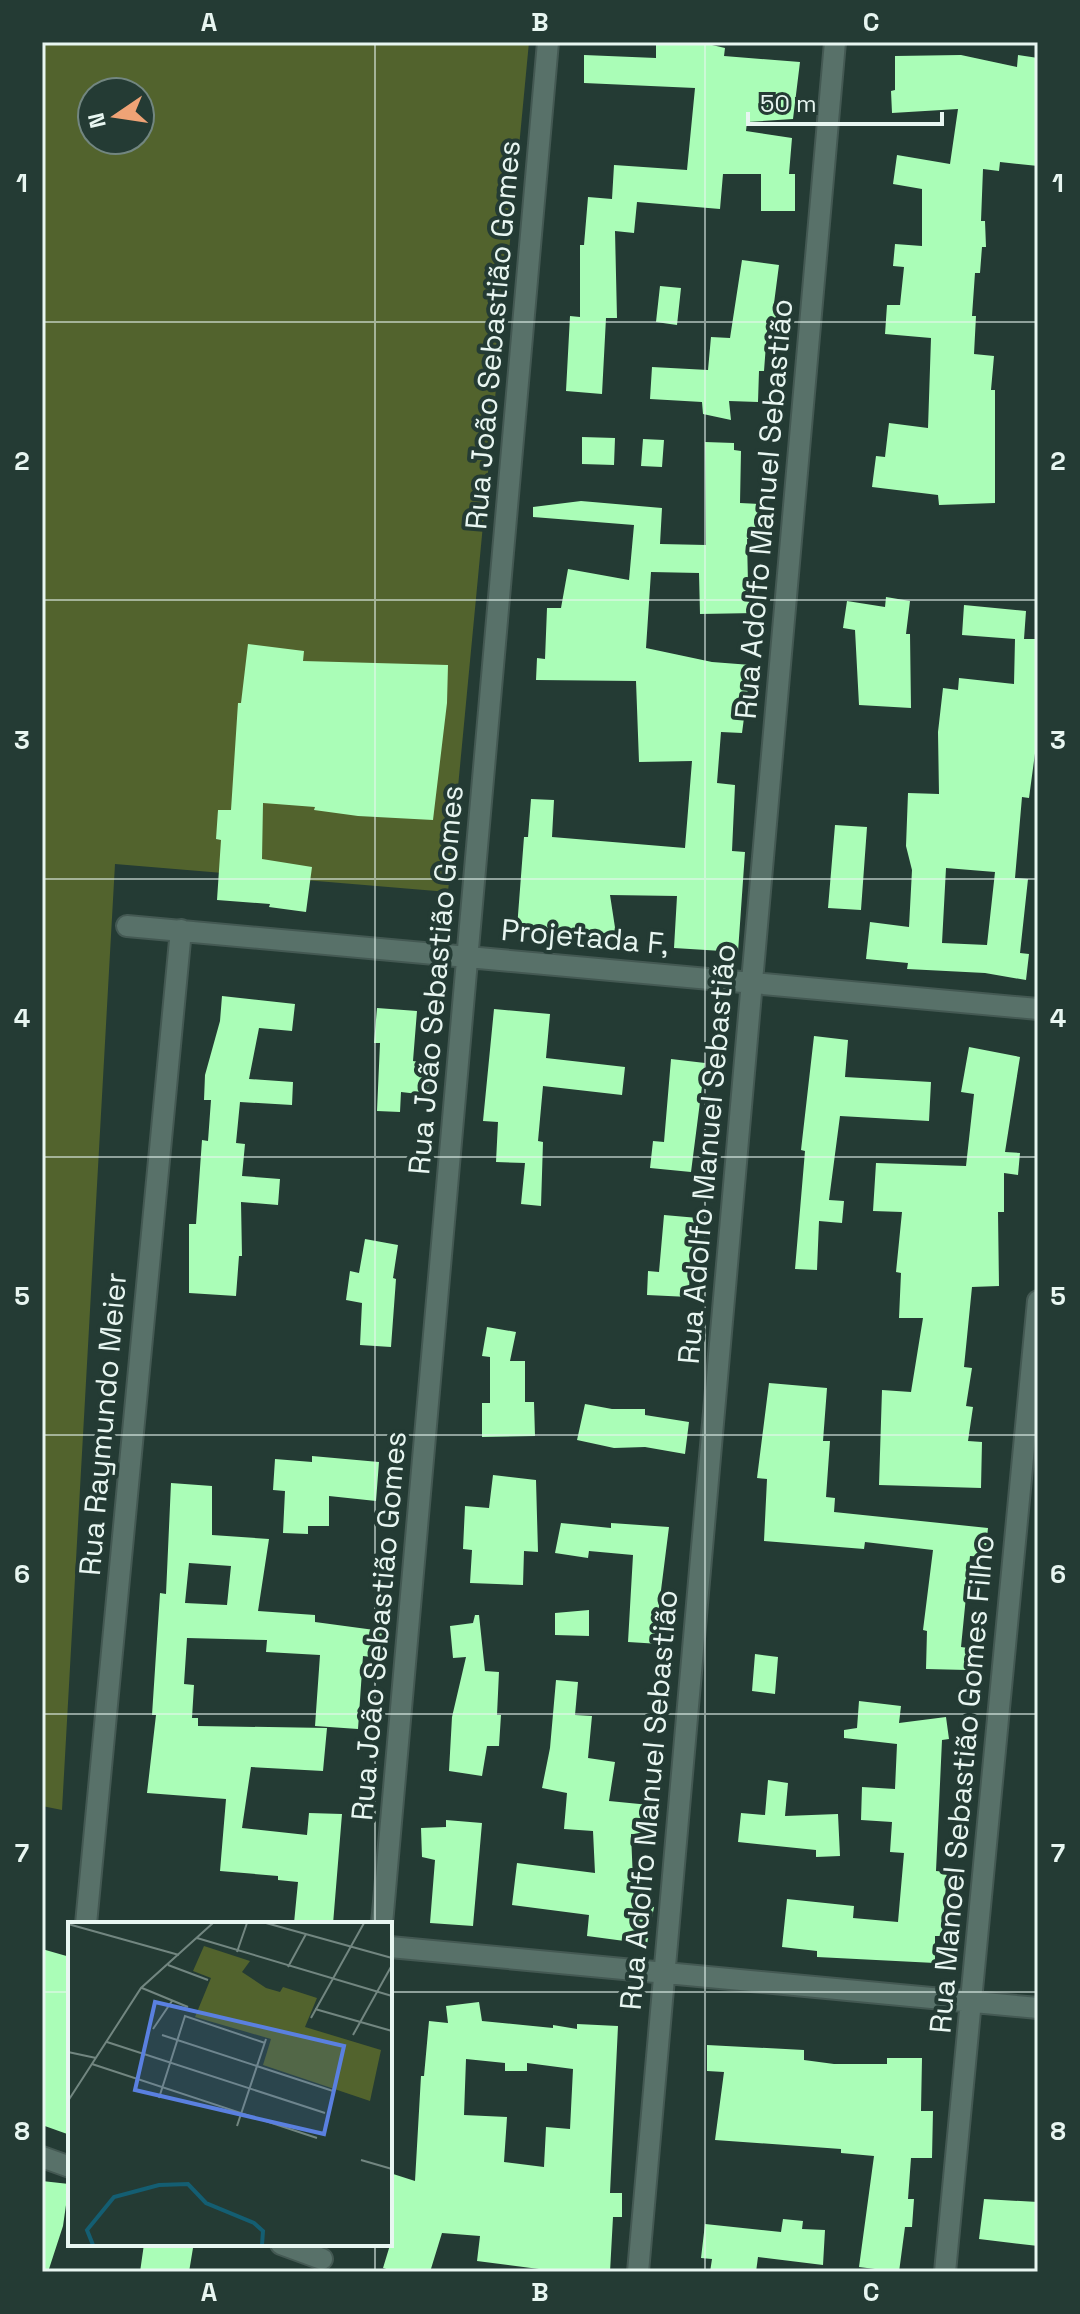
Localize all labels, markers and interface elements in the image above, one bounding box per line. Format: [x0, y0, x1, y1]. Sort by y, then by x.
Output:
text: A [201, 5, 218, 39]
text: B [531, 5, 549, 39]
text: C [863, 5, 879, 39]
north arrow [76, 76, 156, 156]
scale bar [748, 76, 942, 126]
text: 50 m [760, 88, 817, 119]
text: N [81, 110, 112, 131]
street label: Rua João Sebastião Gomes [456, 139, 529, 531]
text: 1 [16, 166, 28, 200]
text: 1 [1052, 166, 1064, 200]
street label: Rua Adolfo Manuel Sebastião [726, 297, 801, 721]
text: 2 [14, 444, 30, 478]
text: 2 [1050, 444, 1066, 478]
text: 3 [14, 723, 30, 757]
text: 3 [1050, 723, 1066, 757]
street label: Rua João Sebastião Gomes [399, 784, 472, 1176]
street label: Projetada F, [500, 910, 671, 963]
street label: Rua Adolfo Manuel Sebastião [669, 942, 744, 1366]
text: 4 [14, 1001, 30, 1035]
text: 4 [1050, 1001, 1066, 1035]
street label: Rua Raymundo Meier [70, 1271, 135, 1577]
text: 5 [14, 1279, 30, 1313]
text: 5 [1050, 1279, 1066, 1313]
street label: Rua João Sebastião Gomes [342, 1430, 415, 1822]
street label: Rua Manoel Sebastião Gomes Filho [920, 1533, 1003, 2035]
text: 6 [14, 1557, 30, 1591]
text: 6 [1050, 1557, 1066, 1591]
street label: Rua Adolfo Manuel Sebastião [611, 1588, 686, 2012]
text: 7 [15, 1836, 29, 1870]
text: 7 [1051, 1836, 1065, 1870]
inset map [68, 1922, 392, 2246]
text: 8 [14, 2114, 30, 2148]
text: 8 [1050, 2114, 1066, 2148]
text: A [201, 2275, 218, 2309]
text: B [531, 2275, 549, 2309]
text: C [863, 2275, 879, 2309]

